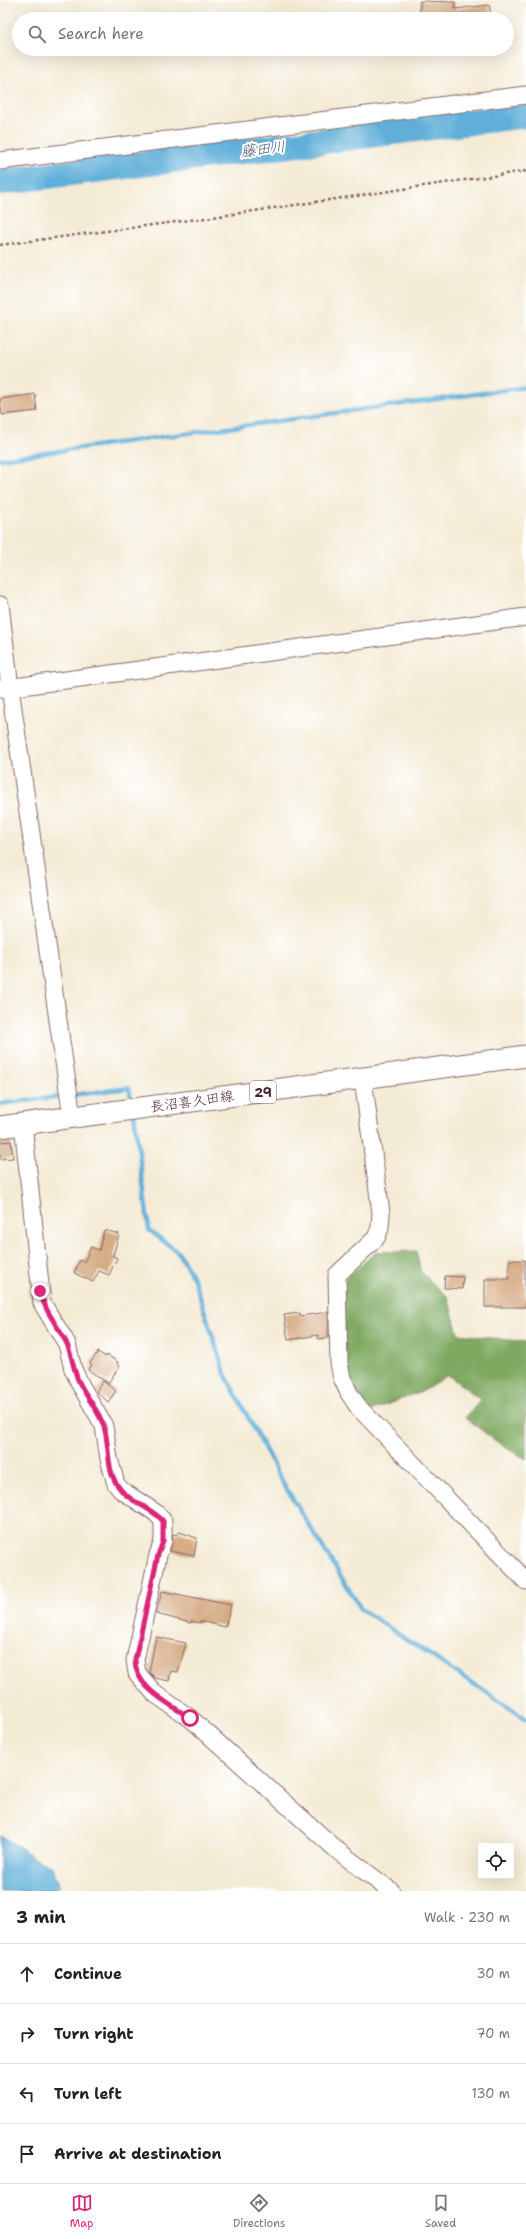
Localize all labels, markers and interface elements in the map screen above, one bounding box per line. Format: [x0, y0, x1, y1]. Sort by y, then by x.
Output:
search box [12, 12, 514, 56]
icon: search [26, 23, 48, 45]
text: Search here [58, 24, 144, 44]
water label: 藤田川 [239, 136, 287, 162]
road number: 29 [250, 1081, 276, 1103]
street label: 長沼喜久田線 [149, 1086, 235, 1116]
route end [31, 1282, 49, 1300]
route start [181, 1709, 199, 1727]
map controls [478, 1843, 514, 1879]
button: locate [478, 1843, 514, 1879]
text: 3 min [16, 1906, 66, 1928]
text: Walk · 230 m [424, 1909, 510, 1926]
icon: ahead [16, 1963, 38, 1985]
text: Continue [54, 1964, 122, 1984]
text: 30 m [476, 1965, 510, 1982]
icon: right [16, 2023, 38, 2045]
text: Turn right [54, 2024, 134, 2044]
text: 70 m [476, 2025, 510, 2042]
icon: left [16, 2083, 38, 2105]
text: Turn left [54, 2084, 122, 2104]
text: 130 m [472, 2085, 510, 2102]
icon: arrive [16, 2143, 38, 2165]
text: Arrive at destination [54, 2144, 222, 2164]
tab: Map [70, 2192, 93, 2231]
tab: Directions [233, 2192, 285, 2231]
tab: Saved [425, 2192, 456, 2231]

